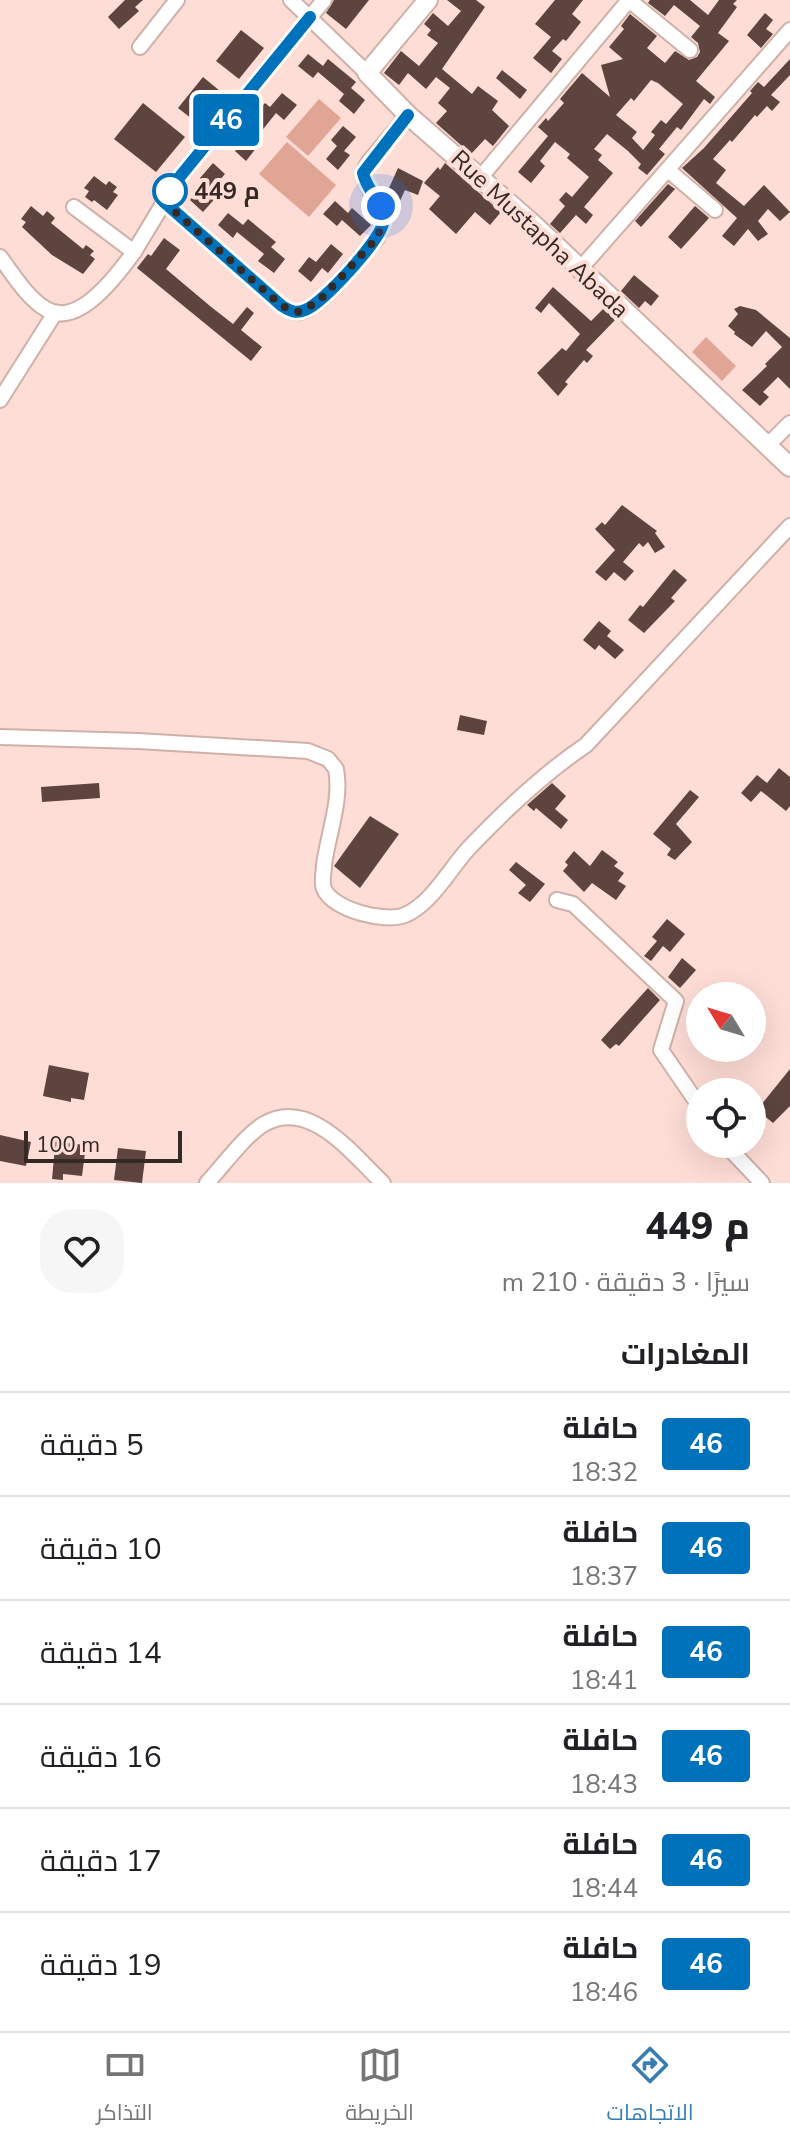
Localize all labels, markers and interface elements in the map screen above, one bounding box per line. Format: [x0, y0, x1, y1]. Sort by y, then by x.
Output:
line badge: 46 [190, 94, 262, 146]
text: 46 [209, 101, 243, 139]
street label: Rue Mustapha Abada [444, 143, 636, 325]
marker: م 449 [153, 174, 187, 208]
place label: م 449 [194, 175, 260, 207]
your location [361, 186, 401, 226]
north arrow [686, 982, 766, 1062]
map controls [686, 982, 766, 1158]
button: locate [686, 1078, 766, 1158]
scale bar [24, 1127, 182, 1163]
text: 100 m [36, 1130, 100, 1160]
text: م 449 [645, 1201, 750, 1252]
button: heart [40, 1209, 124, 1293]
text: سيرًا · 3 دقيقة · 210 m [502, 1265, 750, 1300]
text: المغادرات [621, 1334, 750, 1375]
text: حافلة [563, 1408, 638, 1449]
text: 5 دقيقة [40, 1425, 144, 1466]
text: 46 [689, 1425, 723, 1463]
text: 18:32 [570, 1455, 638, 1490]
text: حافلة [563, 1512, 638, 1553]
text: 10 دقيقة [40, 1529, 162, 1570]
text: 46 [689, 1529, 723, 1567]
text: 18:37 [570, 1559, 638, 1594]
text: حافلة [563, 1616, 638, 1657]
text: 14 دقيقة [40, 1633, 162, 1674]
text: 46 [689, 1633, 723, 1671]
text: 18:41 [570, 1663, 638, 1698]
text: حافلة [563, 1720, 638, 1761]
text: 16 دقيقة [40, 1737, 162, 1778]
text: 46 [689, 1737, 723, 1775]
text: 18:43 [570, 1767, 638, 1802]
text: حافلة [563, 1824, 638, 1865]
text: 17 دقيقة [40, 1841, 162, 1882]
text: 46 [689, 1841, 723, 1879]
text: 18:44 [570, 1871, 638, 1906]
text: حافلة [563, 1928, 638, 1969]
text: 19 دقيقة [40, 1945, 162, 1986]
text: 46 [689, 1945, 723, 1983]
text: 18:46 [570, 1975, 638, 2010]
tab: التذاكر [96, 2043, 153, 2133]
tab: الخريطة [345, 2043, 414, 2133]
tab: الاتجاهات [607, 2043, 694, 2133]

